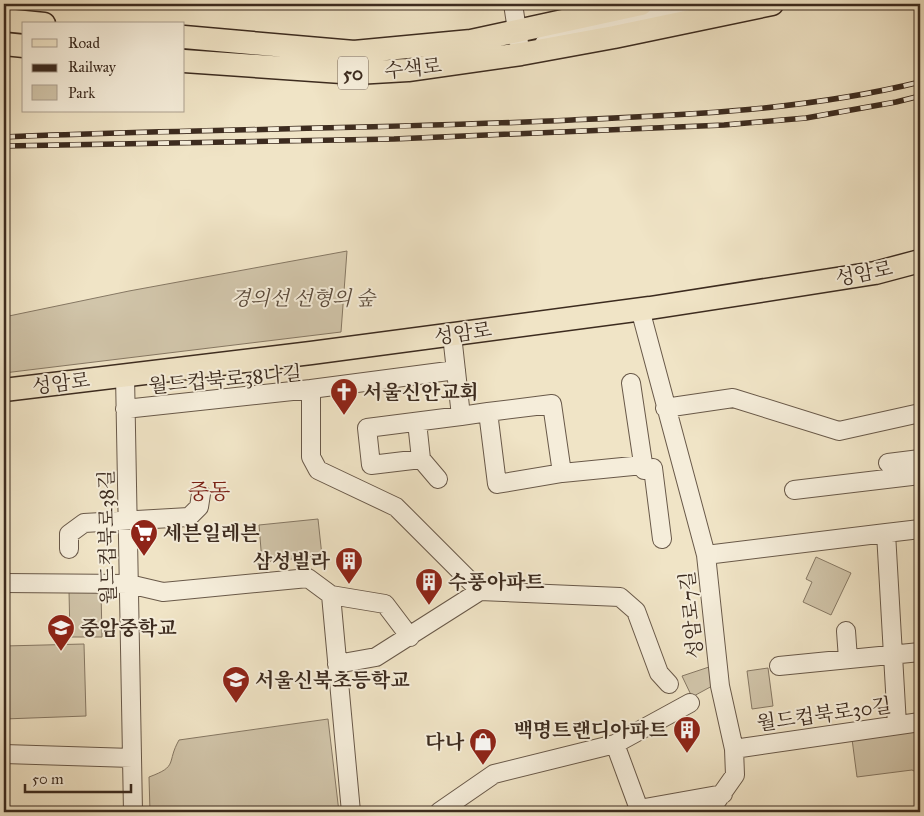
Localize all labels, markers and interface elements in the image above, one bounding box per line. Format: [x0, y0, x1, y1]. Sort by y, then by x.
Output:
legend [22, 22, 185, 112]
text: Road [68, 34, 100, 52]
street label: 수색로 [383, 53, 443, 83]
road number: 50 [338, 56, 368, 90]
text: Railway [68, 58, 117, 76]
text: Park [68, 84, 95, 102]
street label: 성암로 [833, 256, 895, 290]
park label: 경의선 선형의 숲 [231, 286, 377, 310]
street label: 성암로 [433, 317, 493, 349]
street label: 월드컵북로38나길 [147, 360, 303, 398]
street label: 성암로 [31, 368, 91, 398]
church icon: 서울신안교회 [329, 377, 359, 416]
place label: 서울신안교회 [363, 380, 479, 404]
street label: 월드컵북로38길 [94, 470, 120, 604]
district label: 중동 [188, 478, 230, 505]
supermarket icon: 세븐일레븐 [129, 518, 159, 557]
place label: 세븐일레븐 [163, 521, 260, 545]
building icon: 삼성빌라 [334, 546, 364, 585]
place label: 삼성빌라 [253, 549, 331, 573]
building icon: 수풍아파트 [414, 567, 444, 606]
place label: 수풍아파트 [448, 570, 545, 594]
street label: 성암로7길 [674, 570, 708, 660]
school or university icon: 중암중학교 [46, 613, 76, 652]
place label: 중암중학교 [80, 616, 177, 640]
school or university icon: 서울신북초등학교 [221, 665, 251, 704]
place label: 서울신북초등학교 [255, 668, 410, 692]
street label: 월드컵북로30길 [755, 693, 893, 735]
building icon: 백명트랜디아파트 [672, 715, 702, 754]
place label: 백명트랜디아파트 [513, 718, 668, 742]
shop icon: 다나 [468, 727, 498, 766]
place label: 다나 [425, 730, 465, 754]
scale bar [25, 761, 131, 793]
text: 50 m [32, 770, 64, 788]

